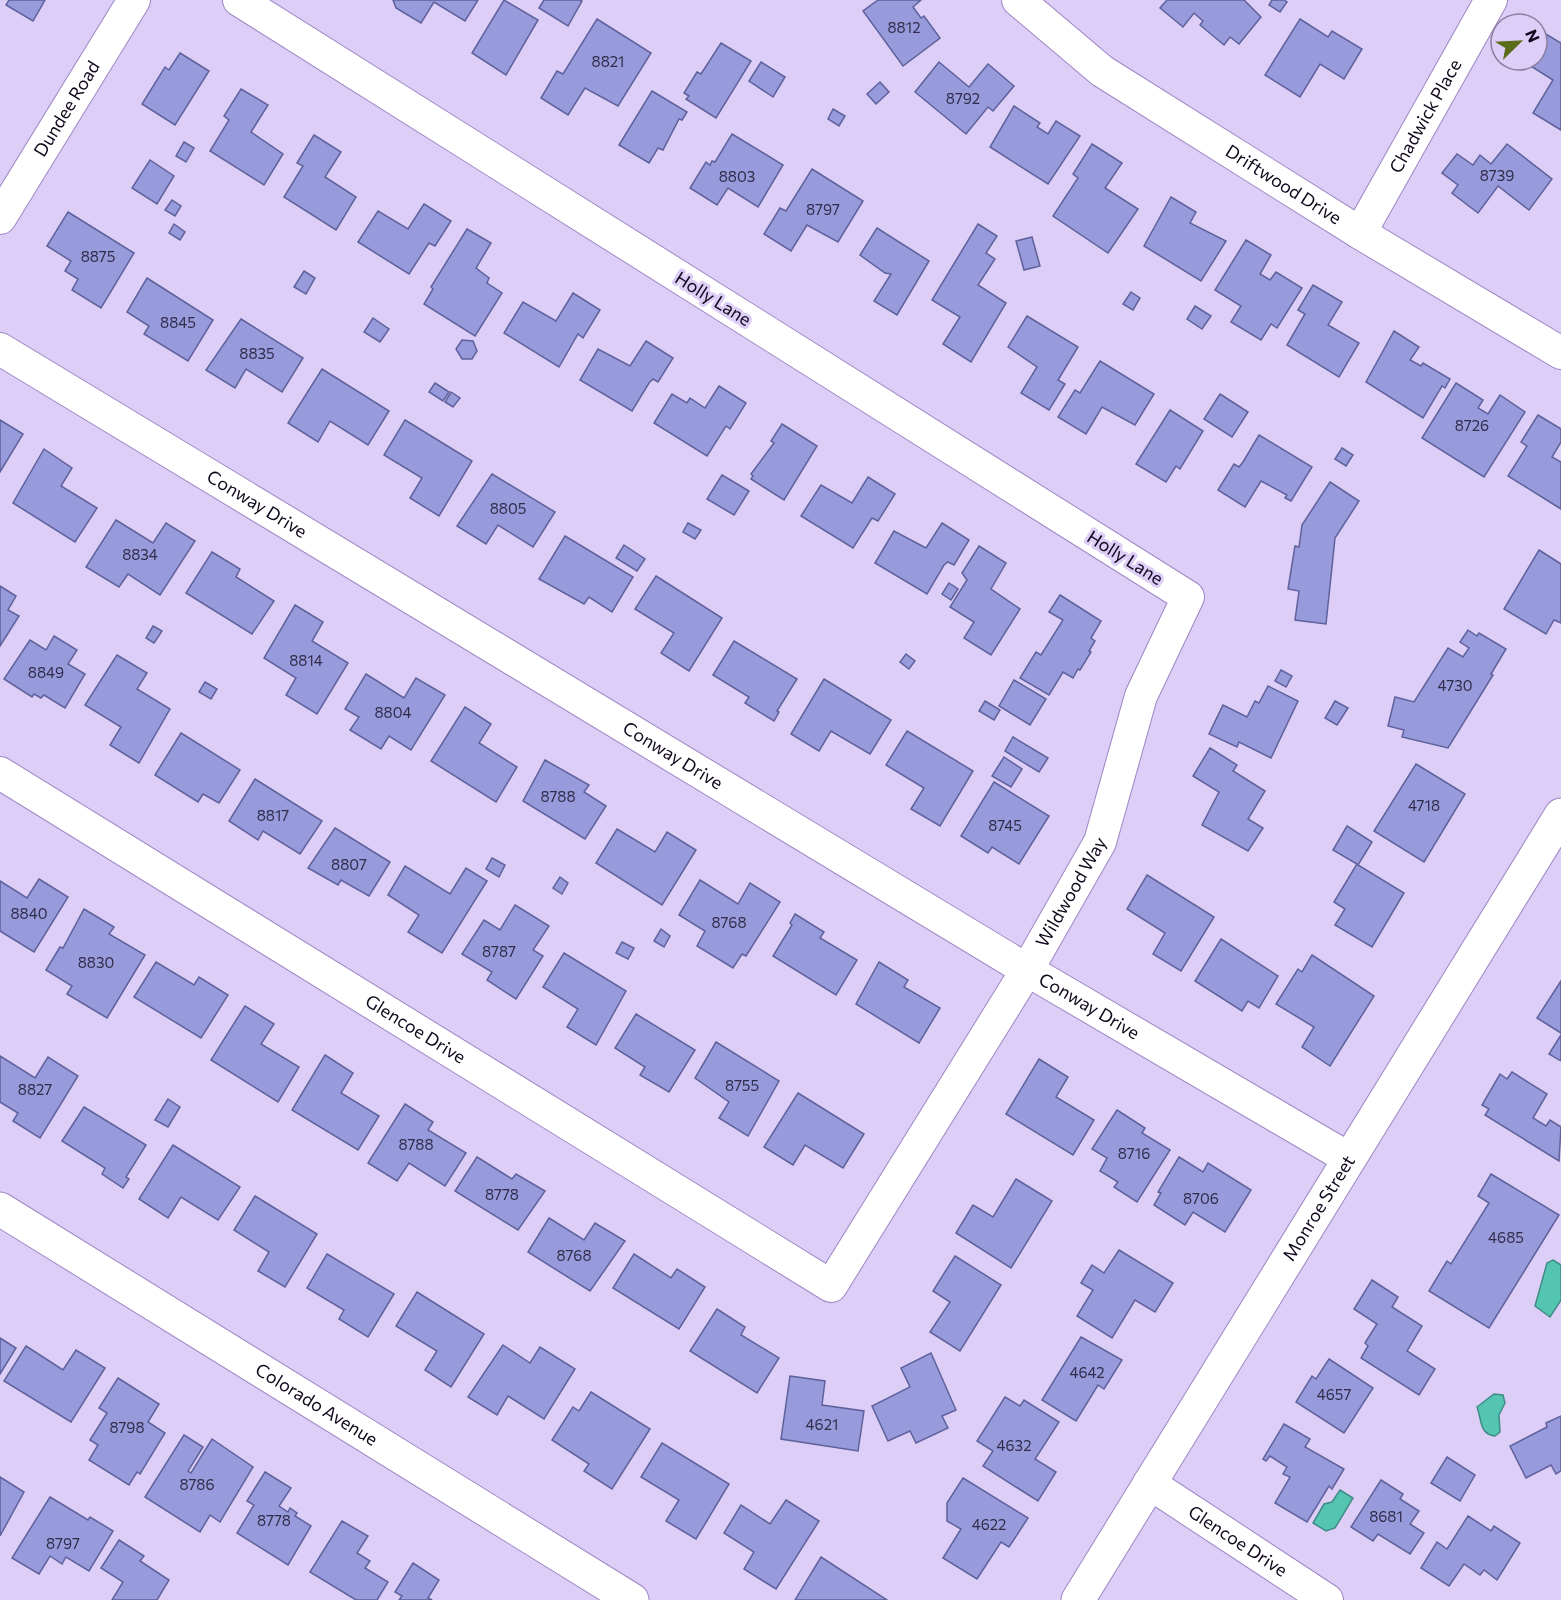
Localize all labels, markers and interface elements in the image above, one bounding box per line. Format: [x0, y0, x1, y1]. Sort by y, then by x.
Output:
north arrow [1489, 12, 1549, 72]
house number: 8812 [888, 18, 920, 36]
text: N [1522, 26, 1544, 45]
house number: 8821 [592, 52, 624, 70]
street label: Chadwick Place [1384, 55, 1466, 177]
street label: Dundee Road [28, 56, 104, 160]
house number: 8792 [946, 89, 980, 107]
street label: Driftwood Drive [1222, 139, 1346, 229]
house number: 8739 [1480, 166, 1514, 184]
house number: 8803 [719, 167, 755, 185]
house number: 8797 [806, 200, 840, 218]
house number: 8875 [81, 247, 115, 265]
street label: Holly Lane [671, 266, 756, 330]
house number: 8845 [160, 313, 196, 331]
house number: 8835 [239, 344, 275, 362]
house number: 8726 [1455, 416, 1489, 434]
street label: Conway Drive [203, 465, 311, 542]
house number: 8805 [490, 499, 526, 517]
street label: Holly Lane [1083, 525, 1168, 589]
house number: 8834 [122, 545, 158, 563]
house number: 8814 [289, 651, 323, 669]
house number: 8849 [28, 663, 64, 681]
house number: 4730 [1438, 676, 1472, 694]
house number: 8804 [375, 703, 412, 721]
street label: Conway Drive [619, 716, 727, 793]
house number: 8788 [540, 787, 576, 805]
house number: 4718 [1408, 796, 1440, 814]
house number: 8817 [257, 806, 289, 824]
house number: 8745 [988, 816, 1022, 834]
street label: Wildwood Way [1030, 833, 1111, 951]
house number: 8807 [331, 855, 367, 873]
house number: 8840 [11, 904, 48, 922]
house number: 8768 [711, 913, 747, 931]
house number: 8787 [482, 942, 516, 960]
house number: 8830 [78, 953, 114, 971]
street label: Conway Drive [1035, 967, 1144, 1043]
street label: Glencoe Drive [362, 989, 470, 1068]
house number: 8755 [725, 1076, 759, 1094]
house number: 8827 [18, 1080, 52, 1098]
house number: 8788 [398, 1135, 434, 1153]
house number: 8716 [1118, 1144, 1150, 1162]
street label: Monroe Street [1277, 1151, 1359, 1264]
house number: 8778 [485, 1185, 519, 1203]
house number: 8706 [1183, 1189, 1219, 1207]
house number: 4685 [1488, 1228, 1524, 1246]
house number: 8768 [556, 1246, 592, 1264]
street label: Colorado Avenue [252, 1358, 382, 1450]
house number: 4642 [1069, 1363, 1105, 1381]
house number: 4657 [1317, 1385, 1351, 1403]
house number: 4621 [806, 1415, 838, 1433]
house number: 8798 [109, 1418, 145, 1436]
house number: 4632 [997, 1436, 1031, 1454]
house number: 8786 [179, 1475, 215, 1493]
street label: Glencoe Drive [1185, 1500, 1292, 1581]
house number: 8681 [1369, 1507, 1403, 1525]
house number: 8778 [257, 1511, 291, 1529]
house number: 4622 [972, 1515, 1006, 1533]
house number: 8797 [46, 1534, 80, 1552]

